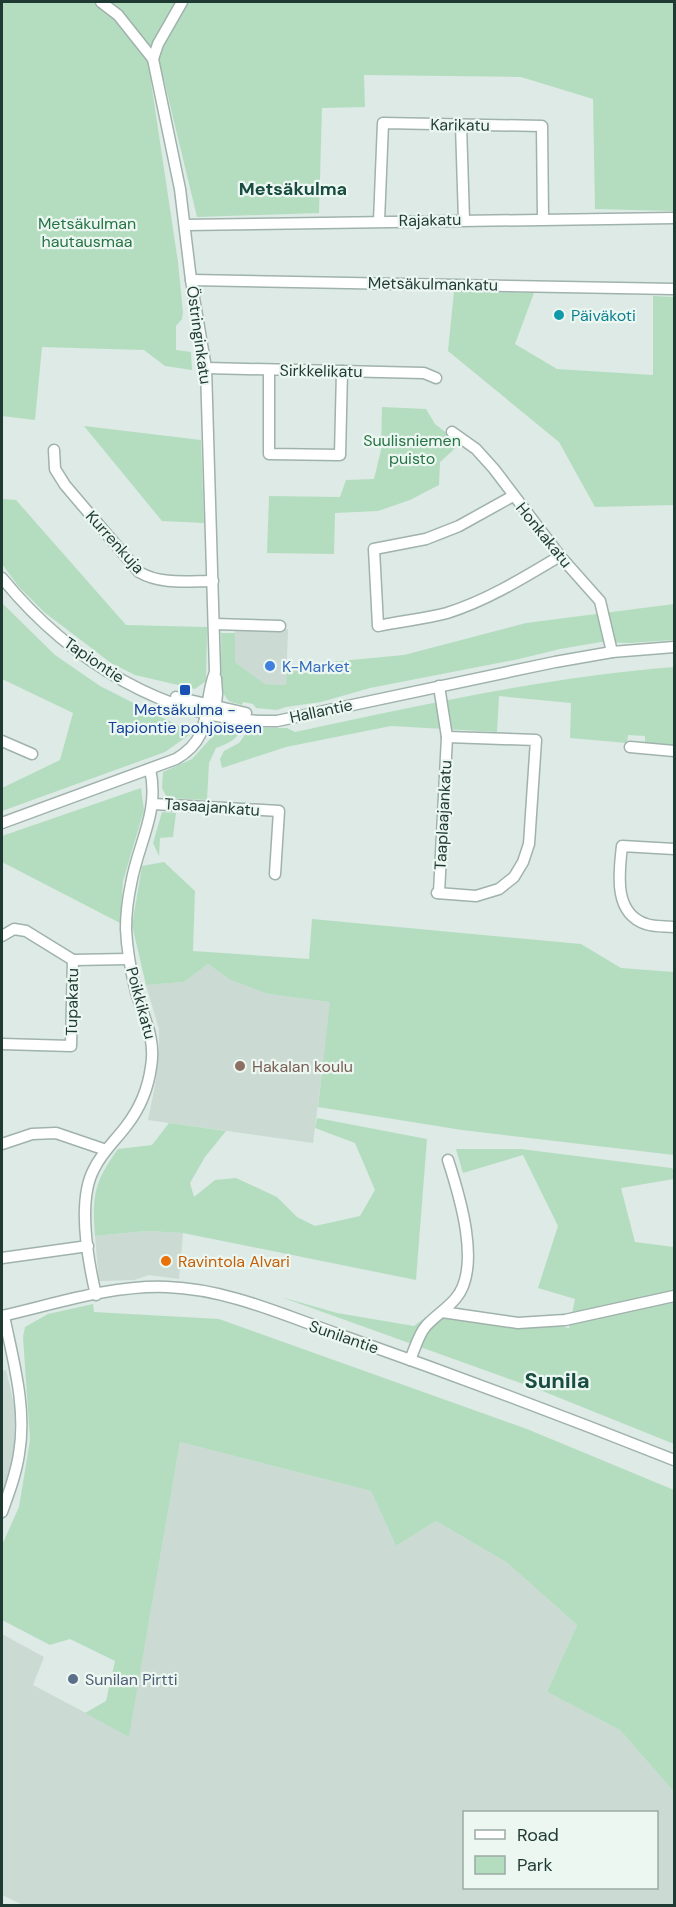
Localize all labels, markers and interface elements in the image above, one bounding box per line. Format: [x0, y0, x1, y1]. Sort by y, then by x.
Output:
street label: Karikatu [430, 114, 490, 136]
district label: Metsäkulma [239, 177, 347, 201]
street label: Rajakatu [399, 209, 461, 231]
park label: Metsäkulman hautausmaa [38, 213, 136, 252]
street label: Metsäkulmankatu [368, 272, 498, 296]
street label: Östringinkatu [182, 284, 216, 386]
place label: Päiväkoti [571, 305, 636, 326]
marker: Päiväkoti [552, 308, 566, 322]
street label: Sirkkelikatu [279, 360, 363, 382]
park label: Suulisniemen puisto [363, 430, 461, 469]
street label: Honkakatu [511, 498, 577, 572]
street label: Kurrenkuja [81, 506, 149, 578]
street label: Tapiontie [60, 632, 128, 688]
place label: K-Market [282, 656, 350, 677]
marker: K-Market [263, 659, 277, 673]
marker: Metsäkulma - Tapiontie pohjoiseen [178, 683, 192, 697]
street label: Hallantie [288, 694, 354, 728]
place label: Metsäkulma - Tapiontie pohjoiseen [108, 699, 262, 738]
street label: Taaplaajankatu [430, 760, 456, 870]
street label: Tasaajankatu [164, 793, 260, 821]
street label: Poikkikatu [121, 965, 161, 1041]
street label: Tupakatu [61, 968, 83, 1036]
place label: Hakalan koulu [252, 1056, 353, 1077]
marker: Hakalan koulu [233, 1059, 247, 1073]
place label: Ravintola Alvari [178, 1251, 290, 1272]
marker: Ravintola Alvari [159, 1254, 173, 1268]
street label: Sunilantie [306, 1315, 382, 1359]
district label: Sunila [524, 1366, 590, 1395]
place label: Sunilan Pirtti [85, 1669, 178, 1690]
marker: Sunilan Pirtti [66, 1672, 80, 1686]
legend [463, 1811, 658, 1889]
text: Road [517, 1823, 559, 1847]
text: Park [517, 1853, 553, 1877]

